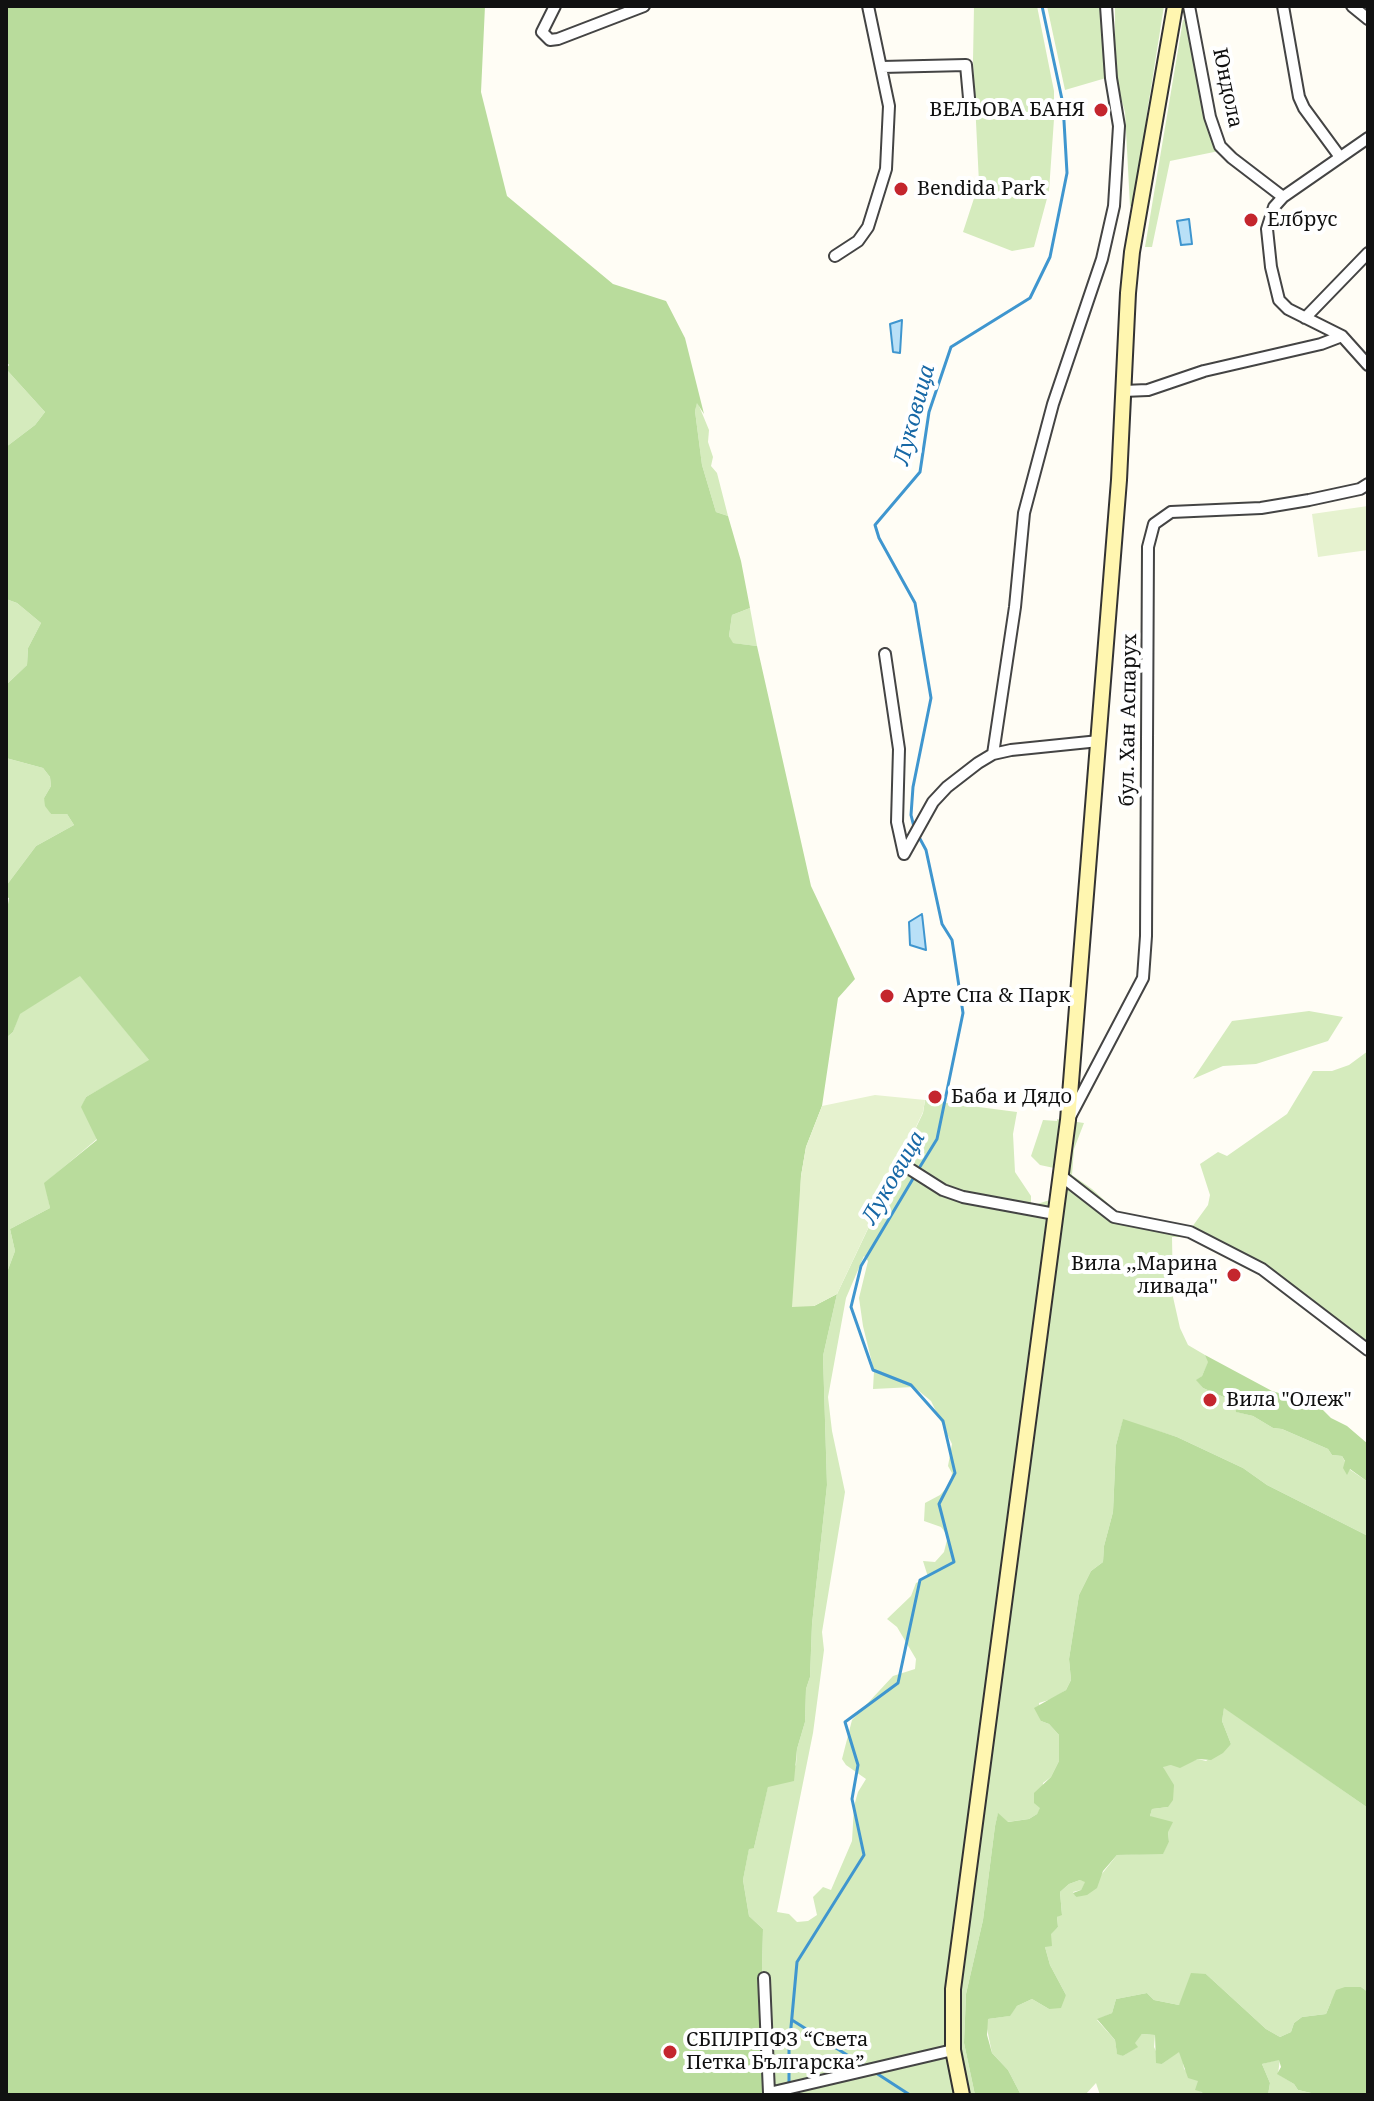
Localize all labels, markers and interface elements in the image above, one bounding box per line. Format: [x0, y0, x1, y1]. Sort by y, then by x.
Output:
street label: Юндола [1207, 46, 1247, 130]
place label: ВЕЛЬОВА БАНЯ [929, 98, 1085, 122]
marker: ВЕЛЬОВА БАНЯ [1092, 101, 1110, 119]
place label: Bendida Park [917, 177, 1046, 201]
marker: Bendida Park [892, 180, 910, 198]
place label: Елбрус [1267, 208, 1337, 232]
marker: Елбрус [1242, 211, 1260, 229]
water label: Луковица [889, 362, 941, 468]
street label: бул. Хан Аспарух [1115, 633, 1143, 807]
place label: Арте Спа & Парк [903, 984, 1070, 1008]
marker: Арте Спа & Парк [878, 987, 896, 1005]
place label: Баба и Дядо [951, 1085, 1072, 1109]
marker: Баба и Дядо [926, 1088, 944, 1106]
water label: Луковица [857, 1127, 931, 1229]
place label: Вила ,,Марина ливада'' [1071, 1252, 1218, 1299]
marker: Вила ,,Марина ливада'' [1225, 1266, 1243, 1284]
place label: Вила "Олеж" [1226, 1388, 1352, 1412]
marker: Вила "Олеж" [1201, 1391, 1219, 1409]
place label: СБПЛРПФЗ “Света Петка Българска” [686, 2028, 868, 2075]
marker: СБПЛРПФЗ “Света Петка Българска” [661, 2043, 679, 2061]

